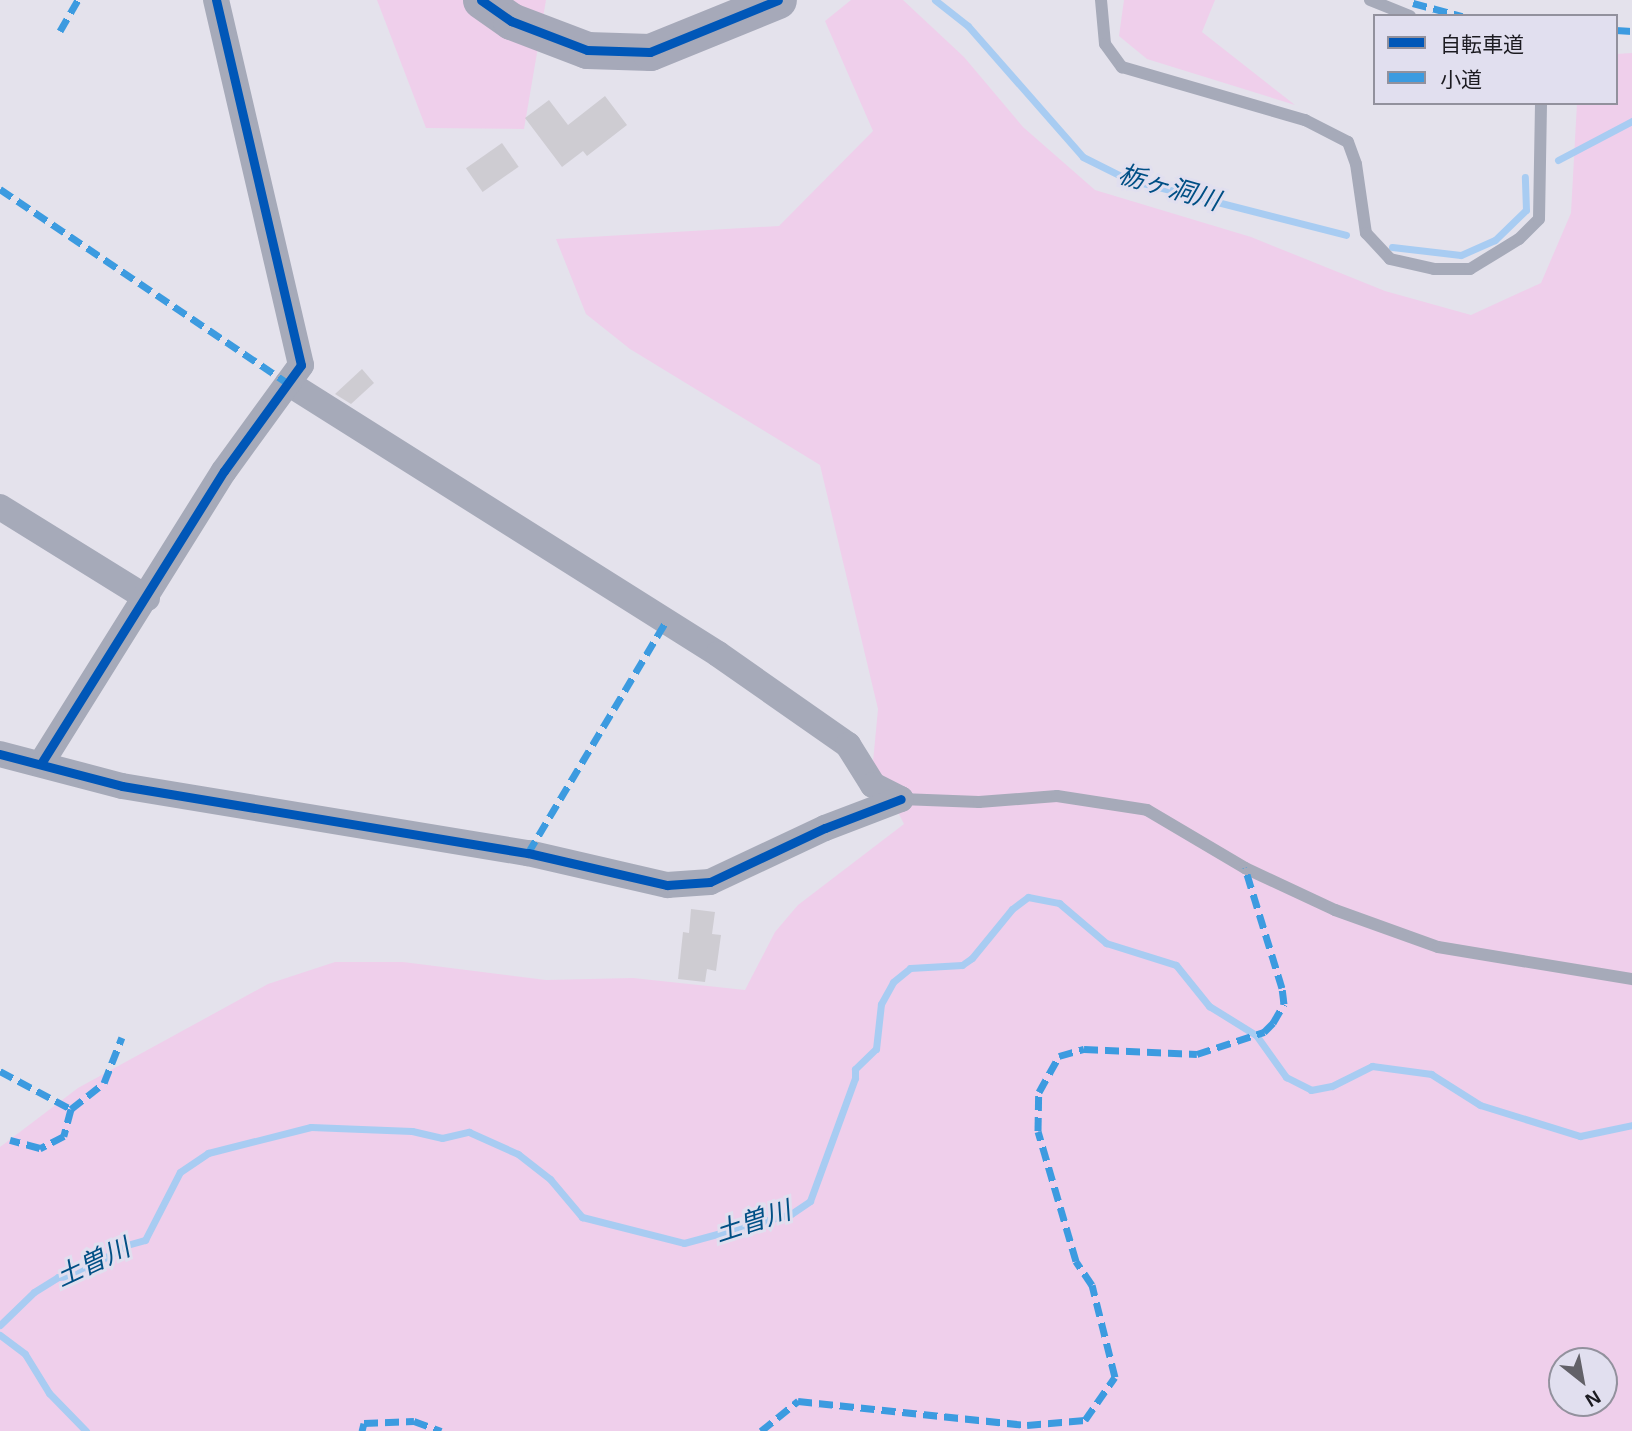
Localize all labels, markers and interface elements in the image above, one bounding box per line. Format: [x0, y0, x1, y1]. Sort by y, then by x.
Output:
legend [1373, 14, 1618, 105]
text: 自転車道 [1440, 33, 1524, 56]
text: 小道 [1440, 68, 1482, 91]
water label: 栃ヶ洞川 [1115, 159, 1223, 217]
water label: 土曽川 [711, 1195, 795, 1249]
water label: 土曽川 [51, 1232, 135, 1294]
north arrow [1548, 1347, 1618, 1417]
text: N [1582, 1386, 1604, 1411]

